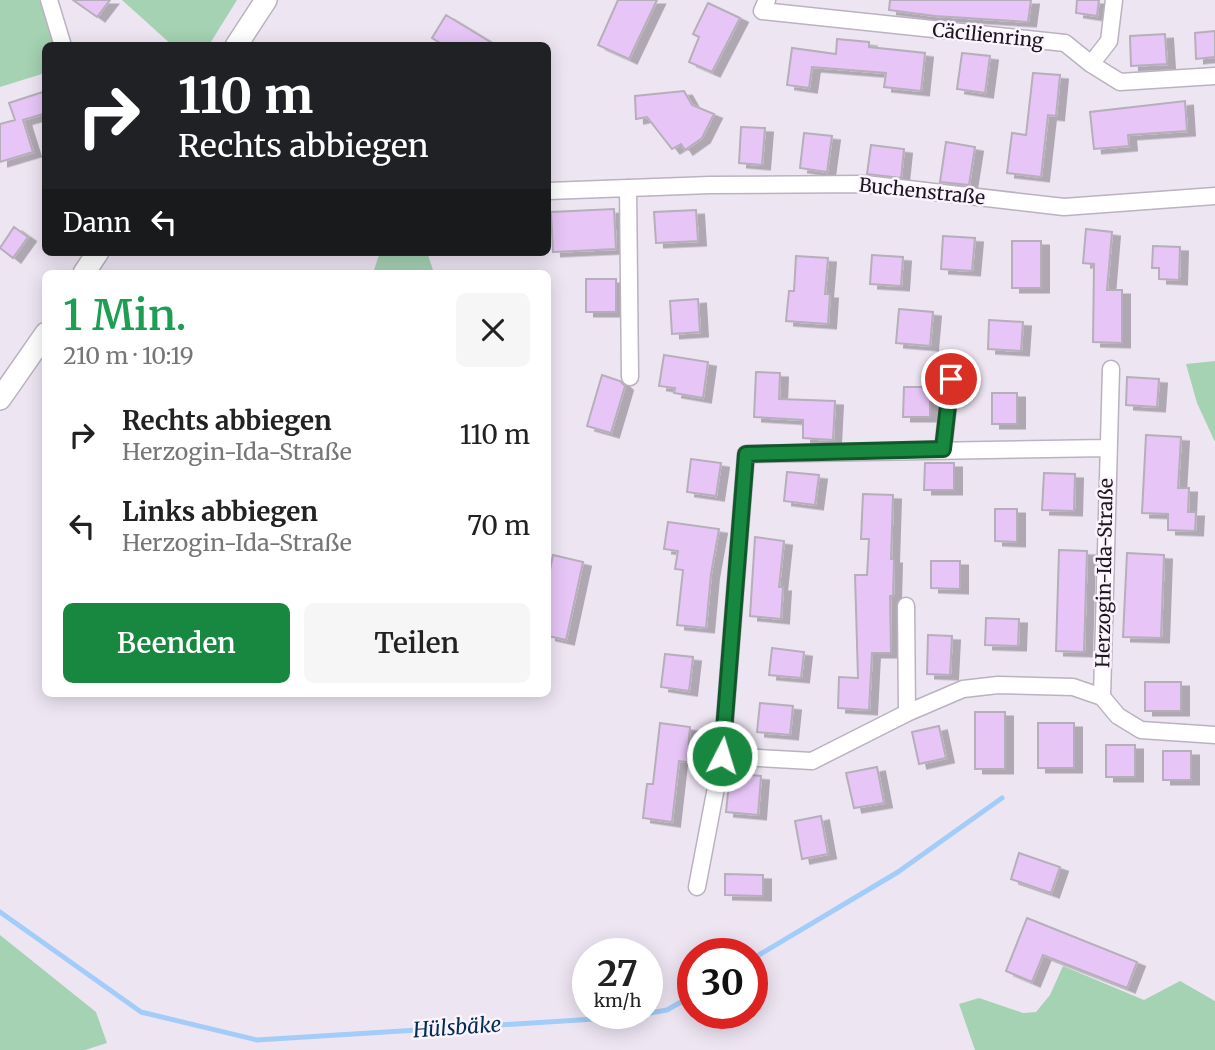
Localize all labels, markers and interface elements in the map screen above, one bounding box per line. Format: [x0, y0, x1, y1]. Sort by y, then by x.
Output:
street label: Cäcilienring [931, 17, 1045, 53]
text: 110 m [178, 65, 313, 126]
icon: right [63, 70, 154, 161]
text: Rechts abbiegen [178, 126, 429, 166]
street label: Buchenstraße [858, 172, 986, 210]
icon: left [145, 203, 183, 241]
text: Dann [63, 206, 131, 239]
text: 1 Min. [63, 289, 187, 341]
button: close [456, 293, 530, 367]
text: 210 m · 10:19 [63, 341, 194, 370]
pin [921, 349, 981, 409]
icon: arrive [932, 360, 970, 398]
text: Rechts abbiegen [122, 404, 332, 437]
icon: right [63, 416, 101, 454]
text: 110 m [460, 418, 530, 451]
text: Herzogin-Ida-Straße [122, 437, 352, 466]
street label: Herzogin-Ida-Straße [1090, 478, 1118, 668]
text: Links abbiegen [122, 495, 318, 528]
icon: left [63, 507, 101, 545]
text: 70 m [467, 509, 530, 542]
text: Herzogin-Ida-Straße [122, 528, 352, 557]
button: Beenden [63, 603, 290, 683]
button: Teilen [304, 603, 530, 683]
position arrow [685, 719, 759, 793]
speed limit sign: 30 [677, 938, 768, 1029]
text: 27 [597, 952, 638, 996]
text: km/h [594, 989, 641, 1012]
water label: Hülsbäke [411, 1010, 502, 1044]

